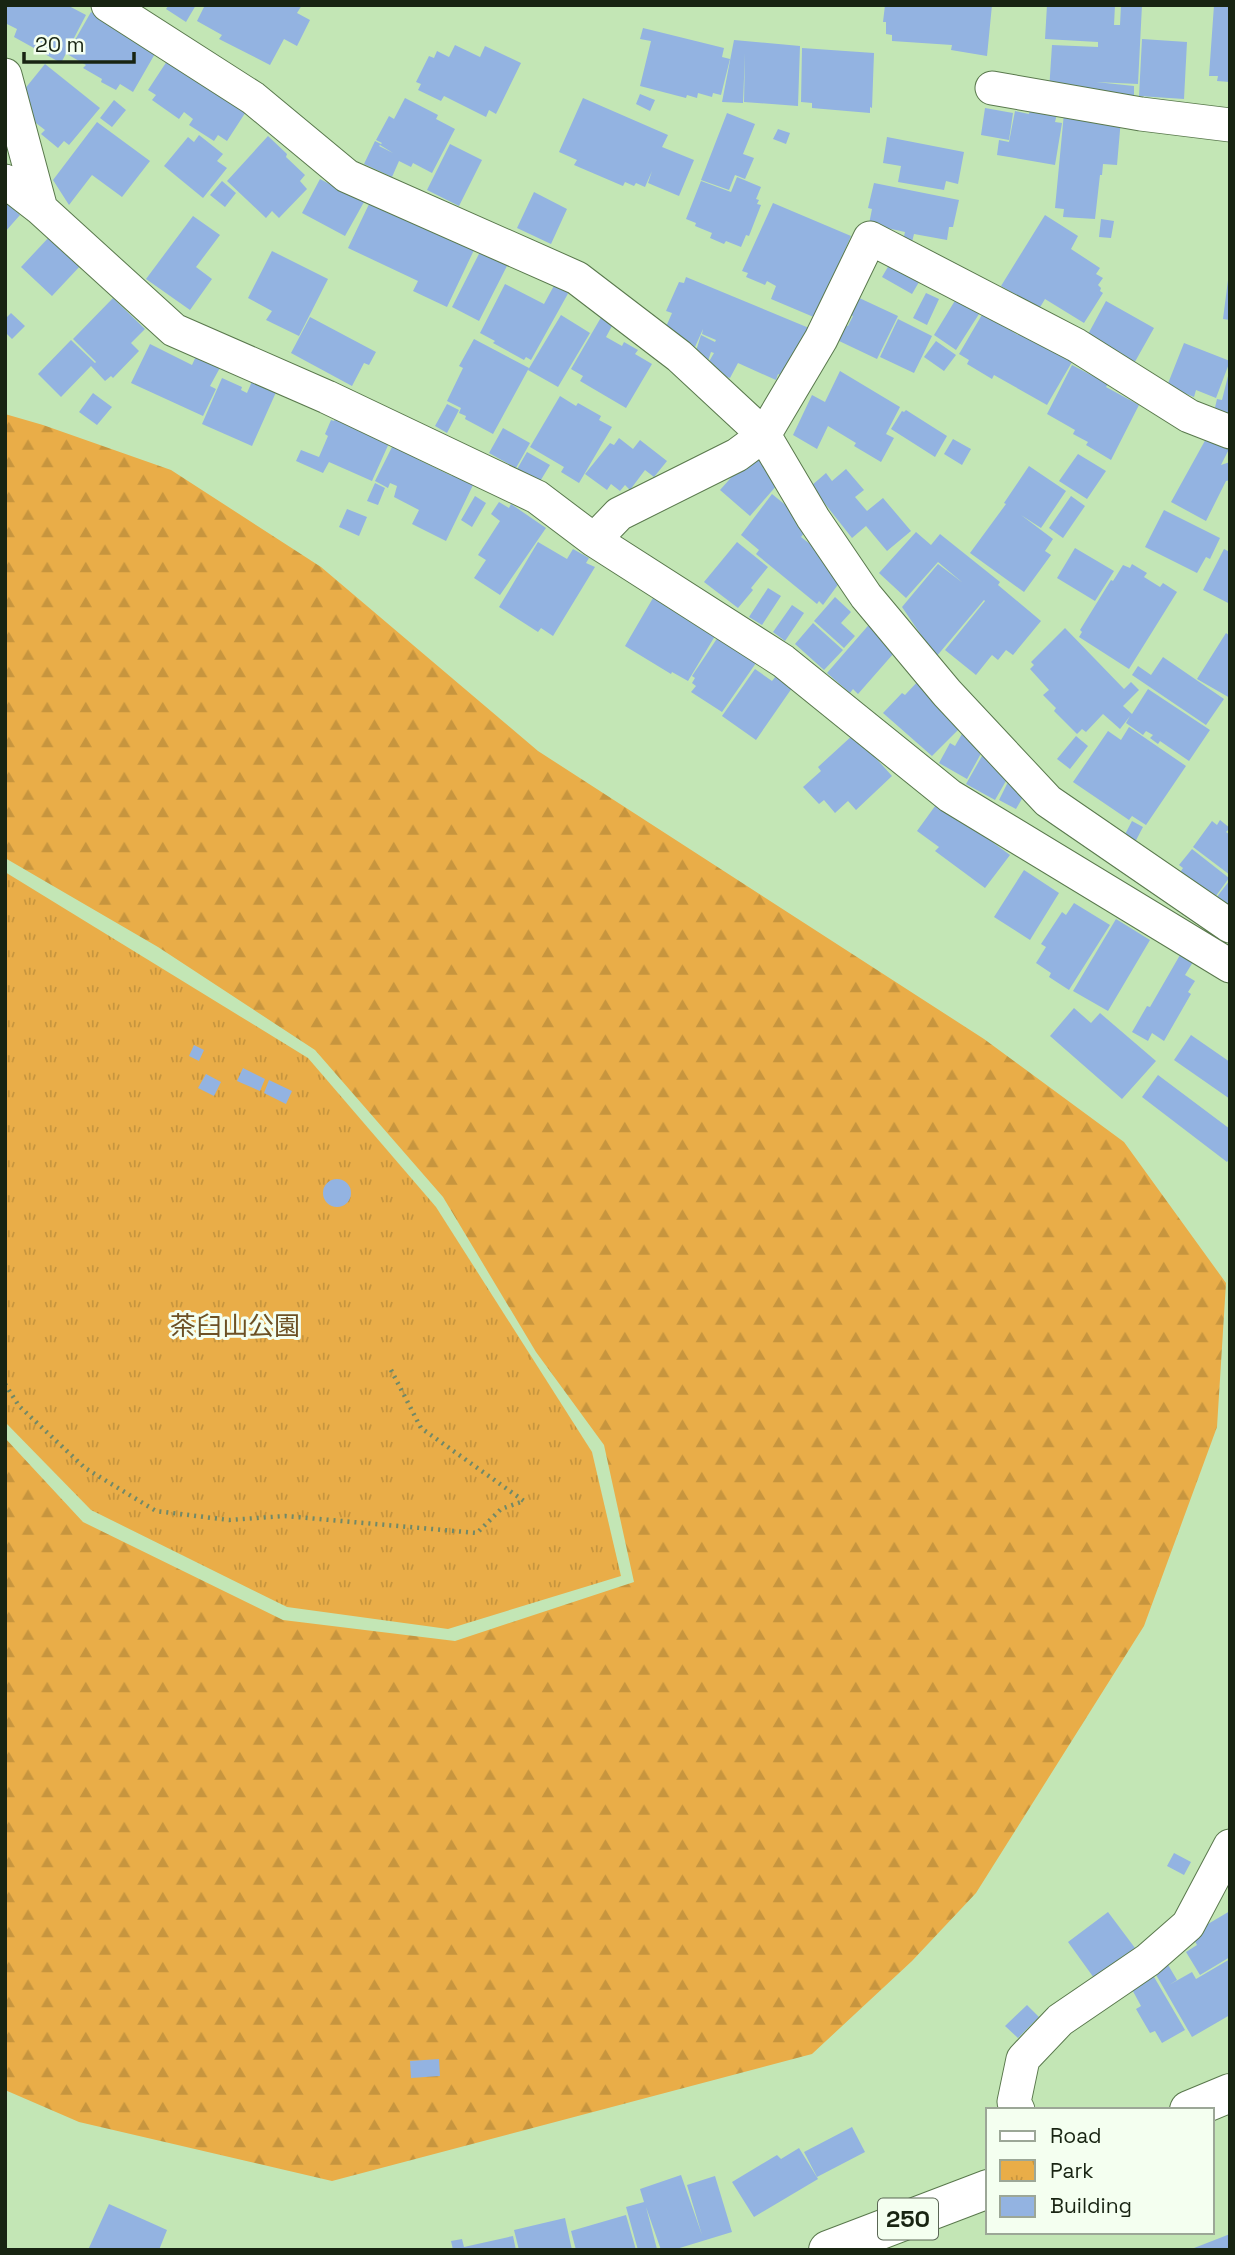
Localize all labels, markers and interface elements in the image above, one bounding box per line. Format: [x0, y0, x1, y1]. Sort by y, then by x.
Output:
scale bar [24, 21, 135, 65]
text: 20 m [35, 31, 85, 58]
park label: 茶臼山公園 [170, 1309, 300, 1343]
legend [986, 2108, 1214, 2234]
text: Road [1050, 2122, 1102, 2149]
text: Park [1050, 2157, 1094, 2184]
text: Building [1050, 2192, 1132, 2219]
road number: 250 [878, 2198, 938, 2240]

